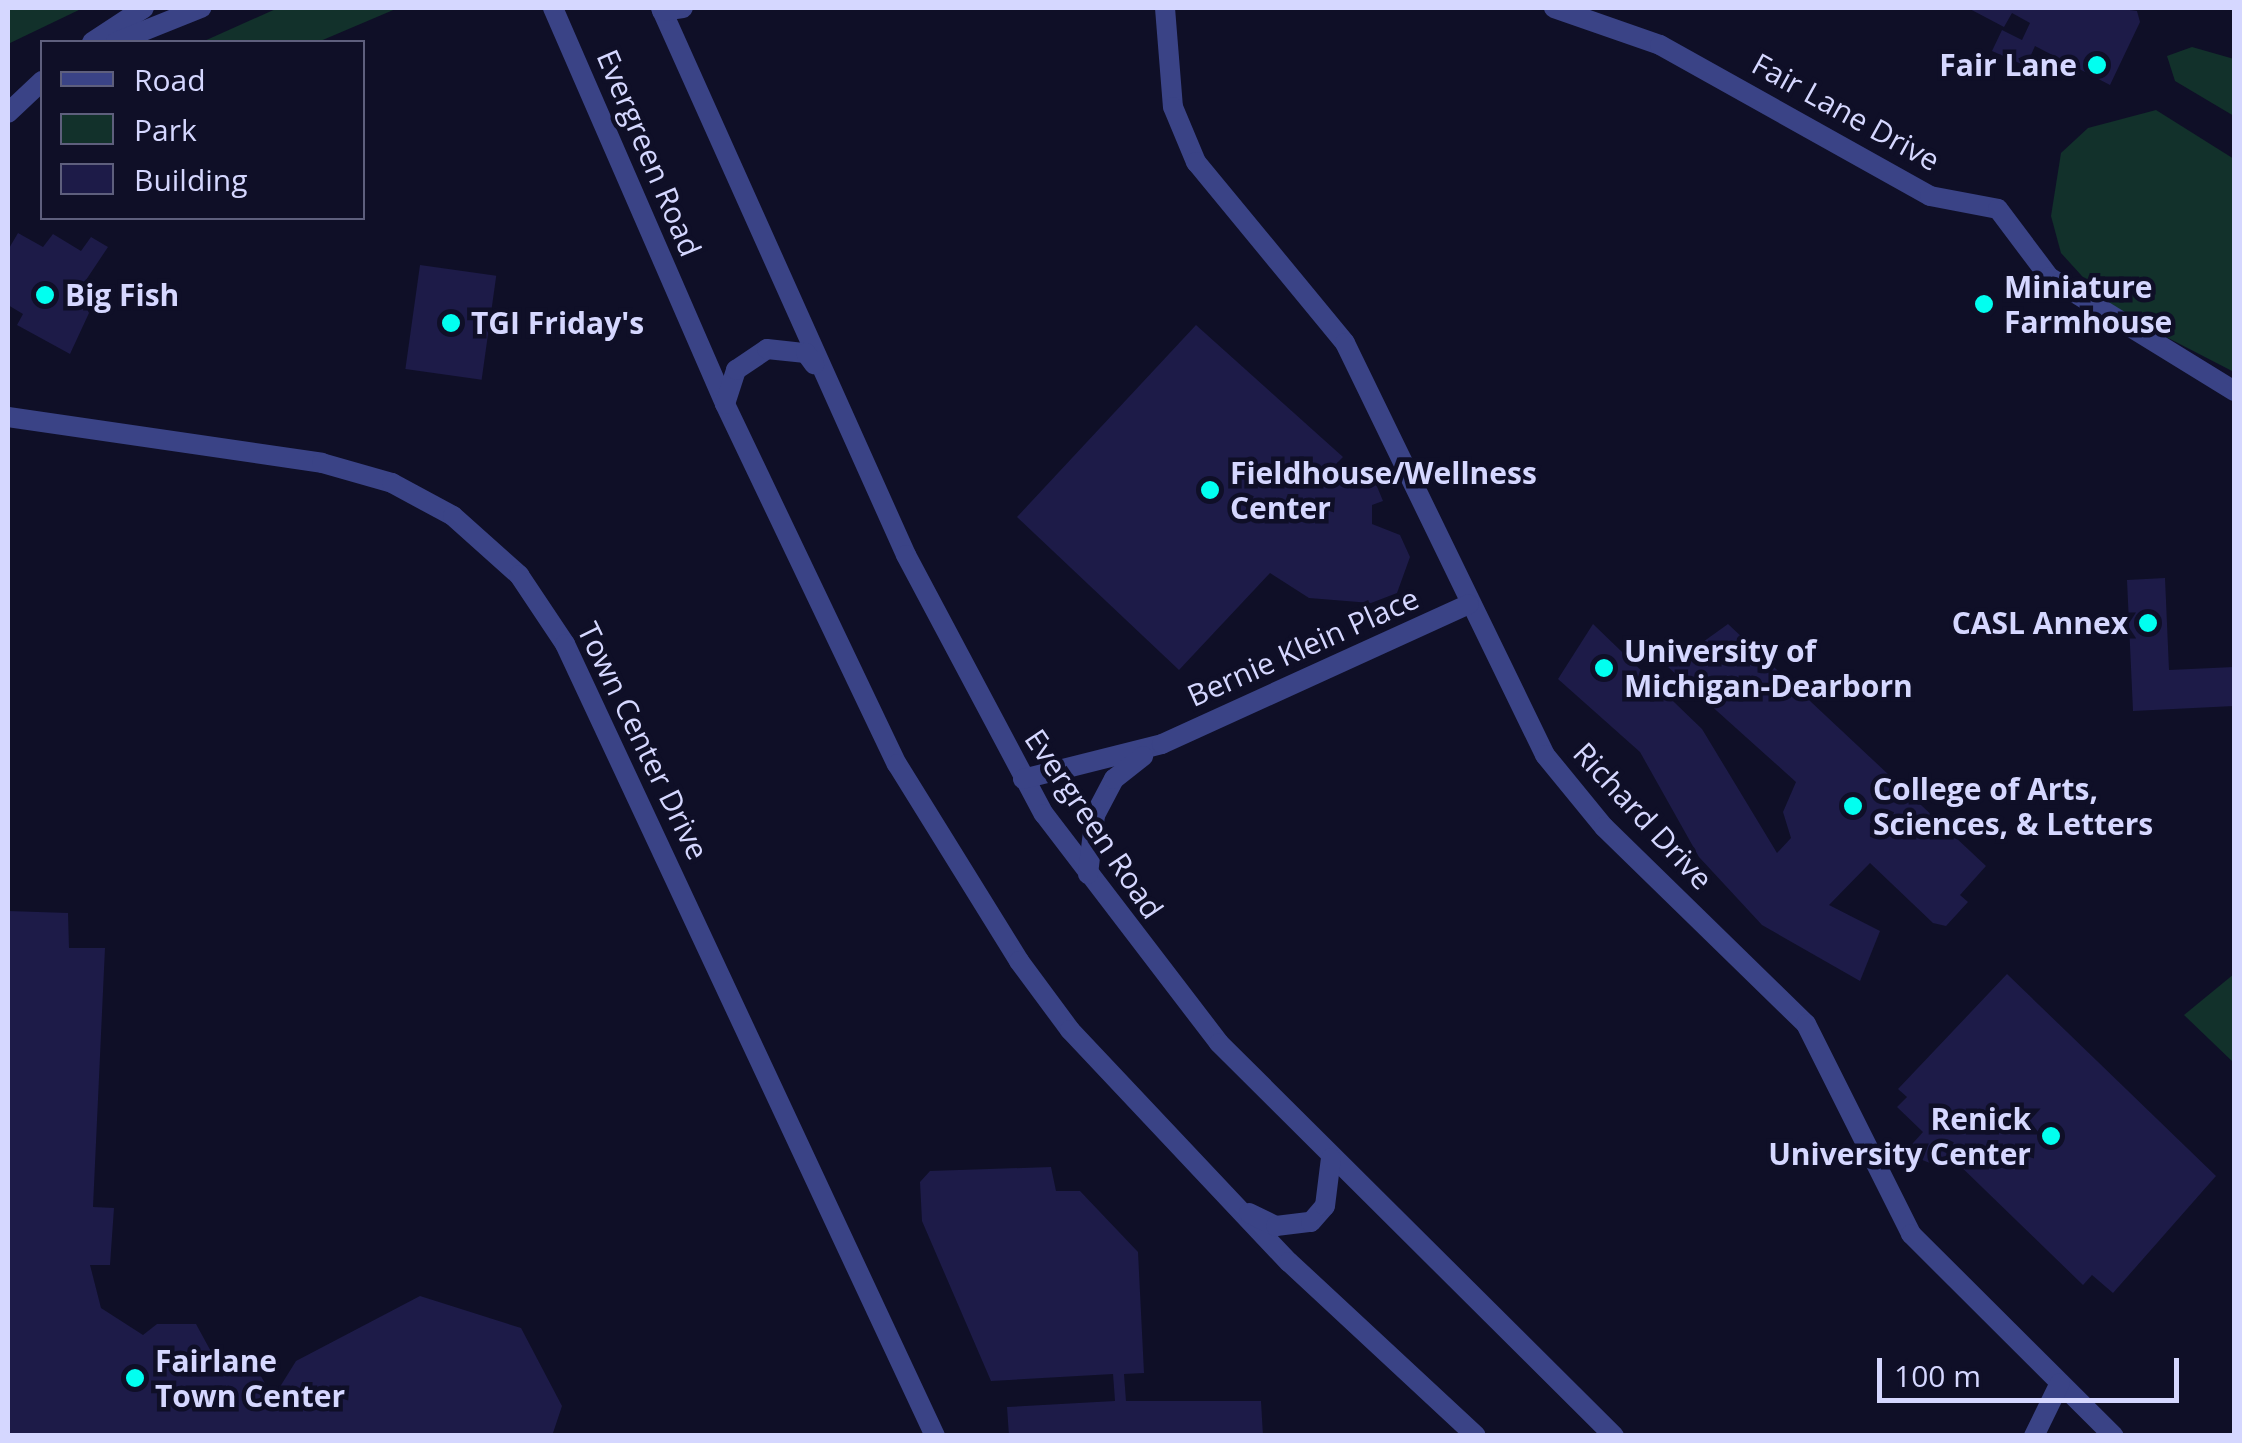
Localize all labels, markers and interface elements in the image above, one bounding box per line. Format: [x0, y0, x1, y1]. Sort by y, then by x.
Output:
legend [40, 40, 365, 220]
street label: Evergreen Road [589, 44, 709, 262]
street label: Fair Lane Drive [1746, 46, 1946, 178]
place label: Fair Lane [1939, 47, 2077, 83]
marker: Fair Lane [2086, 54, 2108, 76]
text: Road [134, 59, 206, 100]
text: Park [134, 109, 197, 150]
text: Building [134, 159, 248, 200]
place label: Miniature Farmhouse [2004, 269, 2172, 340]
place label: Big Fish [65, 277, 179, 313]
marker: Big Fish [34, 284, 56, 306]
marker: Miniature Farmhouse [1973, 293, 1995, 315]
place label: TGI Friday's [471, 305, 644, 341]
marker: TGI Friday's [440, 312, 462, 334]
place label: Fieldhouse/Wellness Center [1230, 455, 1537, 526]
marker: Fieldhouse/Wellness Center [1199, 479, 1221, 501]
street label: Bernie Klein Place [1182, 580, 1424, 714]
place label: CASL Annex [1952, 605, 2128, 641]
marker: CASL Annex [2137, 612, 2159, 634]
street label: Town Center Drive [570, 617, 716, 865]
place label: University of Michigan-Dearborn [1624, 633, 1913, 704]
marker: University of Michigan-Dearborn [1593, 657, 1615, 679]
street label: Evergreen Road [1017, 722, 1171, 926]
street label: Richard Drive [1566, 735, 1720, 897]
place label: College of Arts, Sciences, & Letters [1873, 771, 2153, 842]
marker: College of Arts, Sciences, & Letters [1842, 795, 1864, 817]
place label: Renick University Center [1768, 1101, 2031, 1172]
marker: Renick University Center [2040, 1125, 2062, 1147]
scale bar [1882, 1338, 2184, 1400]
place label: Fairlane Town Center [155, 1343, 345, 1414]
text: 100 m [1894, 1355, 1981, 1396]
marker: Fairlane Town Center [124, 1367, 146, 1389]

